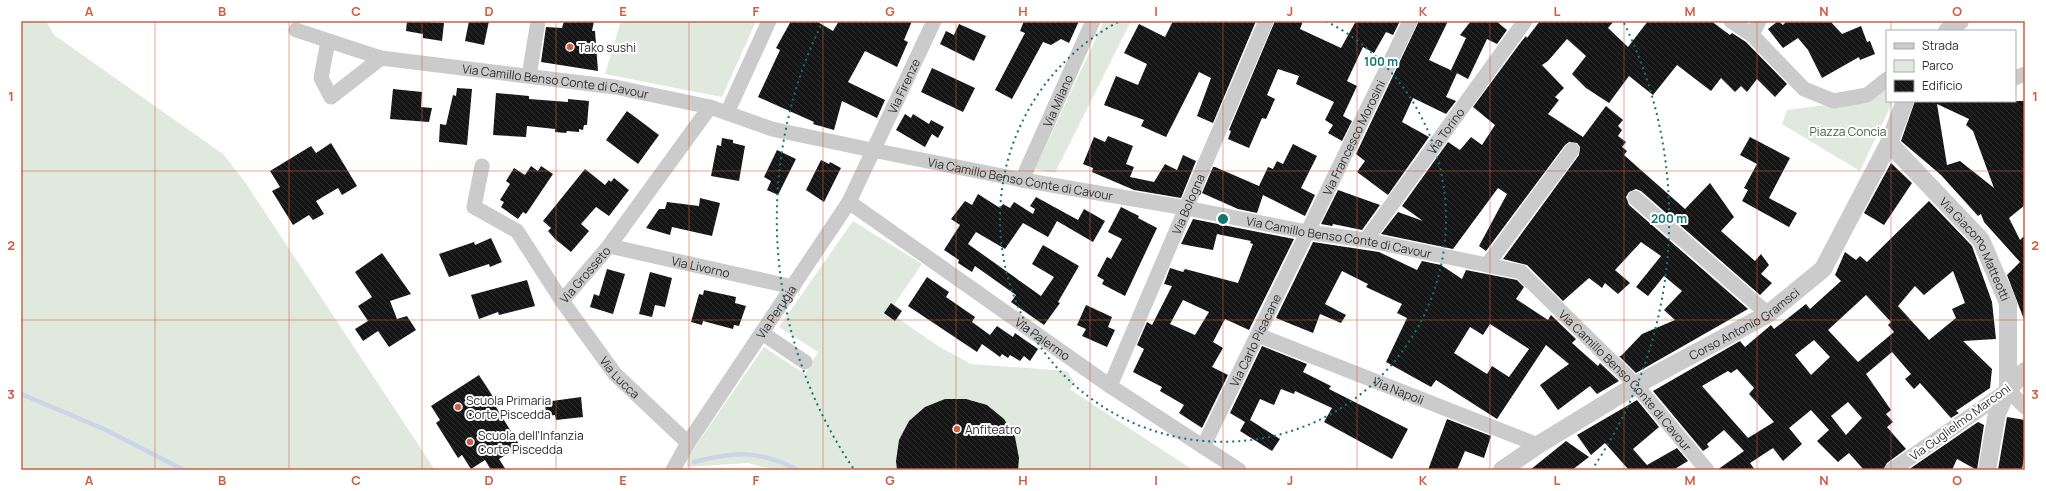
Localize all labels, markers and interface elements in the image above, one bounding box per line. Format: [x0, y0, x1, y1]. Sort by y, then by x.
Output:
text: A [85, 2, 94, 20]
text: B [218, 2, 226, 20]
text: C [351, 2, 361, 20]
text: D [484, 2, 494, 20]
text: E [619, 2, 627, 20]
text: F [753, 2, 760, 20]
text: G [885, 2, 895, 20]
text: H [1018, 2, 1028, 20]
text: I [1154, 2, 1158, 20]
text: J [1287, 2, 1293, 20]
text: K [1419, 2, 1428, 20]
text: L [1554, 2, 1561, 20]
text: M [1684, 2, 1696, 20]
text: N [1819, 2, 1829, 20]
text: O [1952, 2, 1962, 20]
legend [1886, 30, 2016, 102]
text: Strada [1922, 37, 1959, 54]
place label: Tako sushi [578, 39, 636, 56]
marker: Tako sushi [565, 42, 575, 52]
text: 100 m [1364, 53, 1398, 70]
street label: Via Firenze [883, 56, 924, 116]
text: Parco [1922, 57, 1953, 74]
street label: Via Camillo Benso Conte di Cavour [461, 60, 651, 103]
street label: Via Milano [1038, 72, 1077, 129]
street label: Via Francesco Morosini [1318, 77, 1389, 198]
text: Edificio [1922, 77, 1962, 94]
text: 1 [8, 87, 14, 105]
text: 1 [2032, 87, 2038, 105]
street label: Via Torino [1423, 104, 1468, 157]
park label: Piazza Concia [1810, 123, 1886, 140]
street label: Via Camillo Benso Conte di Cavour [926, 153, 1115, 204]
street label: Via Bologna [1167, 171, 1208, 237]
street label: Via Giacomo Matteotti [1936, 193, 2014, 303]
text: 200 m [1651, 210, 1687, 227]
centre of rings [1216, 212, 1230, 226]
street label: Via Camillo Benso Conte di Cavour [1245, 212, 1434, 262]
text: 2 [7, 236, 15, 254]
text: 2 [2031, 236, 2039, 254]
street label: Via Grosseto [556, 242, 614, 307]
street label: Via Livorno [670, 252, 732, 281]
street label: Via Perugia [752, 281, 800, 342]
street label: Corso Antonio Gramsci [1686, 284, 1803, 364]
street label: Via Carlo Pisacane [1225, 291, 1285, 389]
street label: Via Camillo Benso Conte di Cavour [1555, 306, 1696, 455]
street label: Via Palermo [1012, 313, 1074, 364]
street label: Via Lucca [596, 352, 644, 402]
street label: Via Napoli [1370, 372, 1427, 408]
street label: Via Guglielmo Marconi [1906, 380, 2014, 464]
text: 3 [7, 385, 15, 403]
text: 3 [2031, 385, 2039, 403]
place label: Scuola Primaria Corte Piscedda [466, 392, 551, 423]
marker: Scuola Primaria Corte Piscedda [453, 402, 463, 412]
place label: Anfiteatro [965, 421, 1021, 438]
marker: Anfiteatro [952, 424, 962, 434]
place label: Scuola dell'Infanzia Corte Piscedda [478, 427, 584, 458]
marker: Scuola dell'Infanzia Corte Piscedda [465, 437, 475, 447]
text: A [85, 471, 94, 489]
text: B [218, 471, 226, 489]
text: C [351, 471, 361, 489]
text: D [484, 471, 494, 489]
text: E [619, 471, 627, 489]
text: F [753, 471, 760, 489]
text: G [885, 471, 895, 489]
text: H [1018, 471, 1028, 489]
text: I [1154, 471, 1158, 489]
text: J [1287, 471, 1293, 489]
text: K [1419, 471, 1428, 489]
text: L [1554, 471, 1561, 489]
text: M [1684, 471, 1696, 489]
text: N [1819, 471, 1829, 489]
text: O [1952, 471, 1962, 489]

